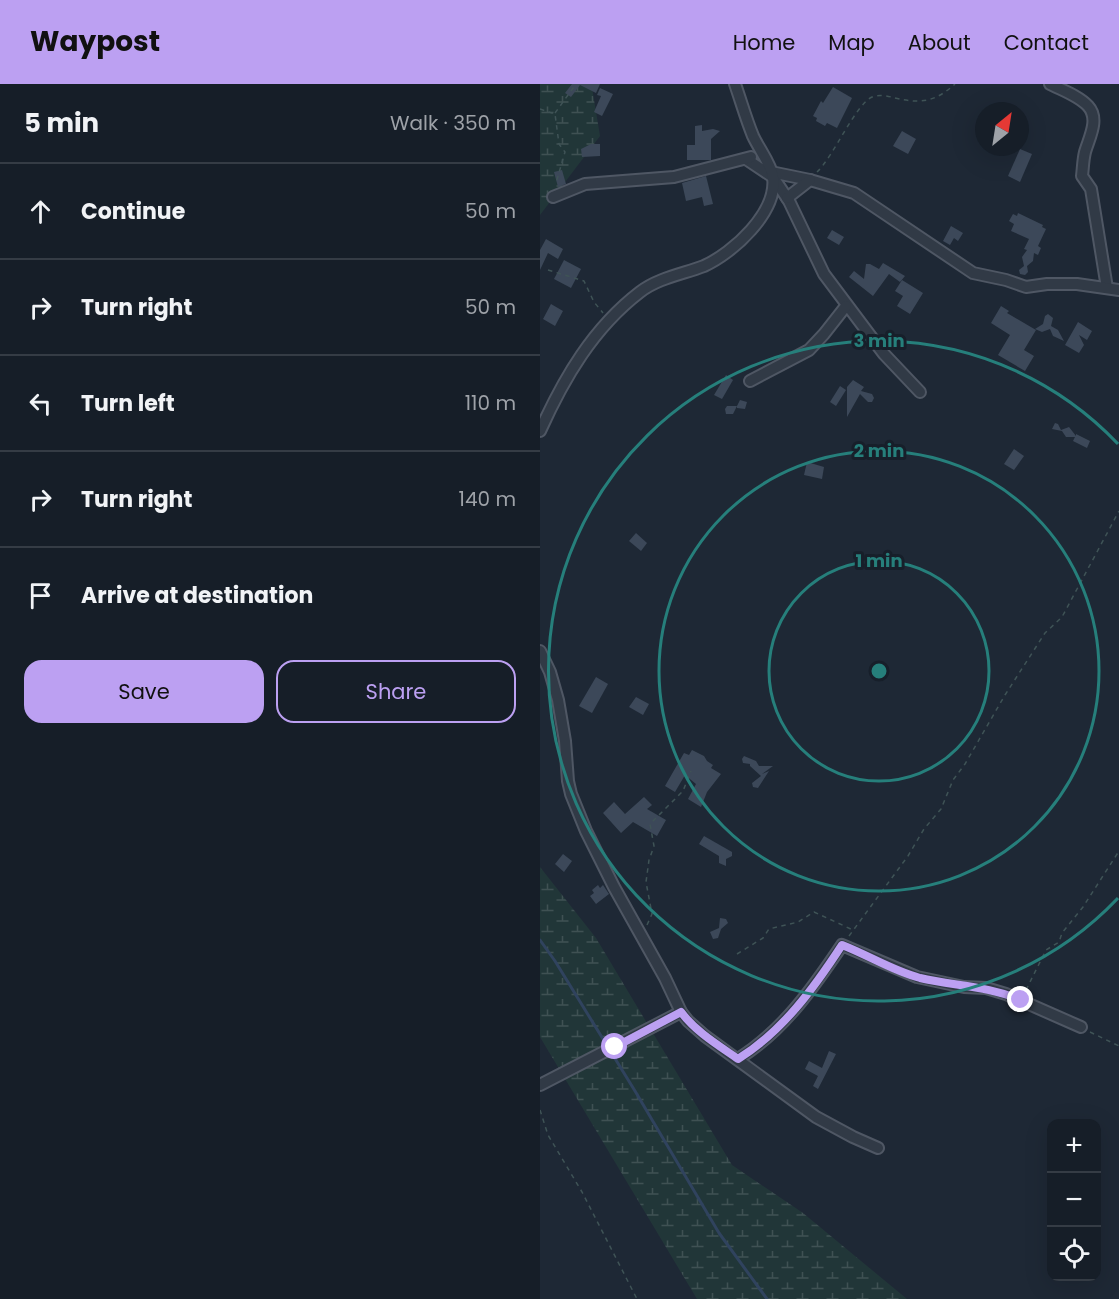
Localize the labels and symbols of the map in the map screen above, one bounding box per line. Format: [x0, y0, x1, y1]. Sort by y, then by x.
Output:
north arrow [975, 102, 1029, 156]
text: 3 min [853, 328, 905, 353]
text: 2 min [854, 438, 904, 463]
text: 1 min [855, 548, 903, 573]
centre of rings [869, 661, 889, 681]
route end [1007, 986, 1033, 1012]
route start [601, 1033, 627, 1059]

